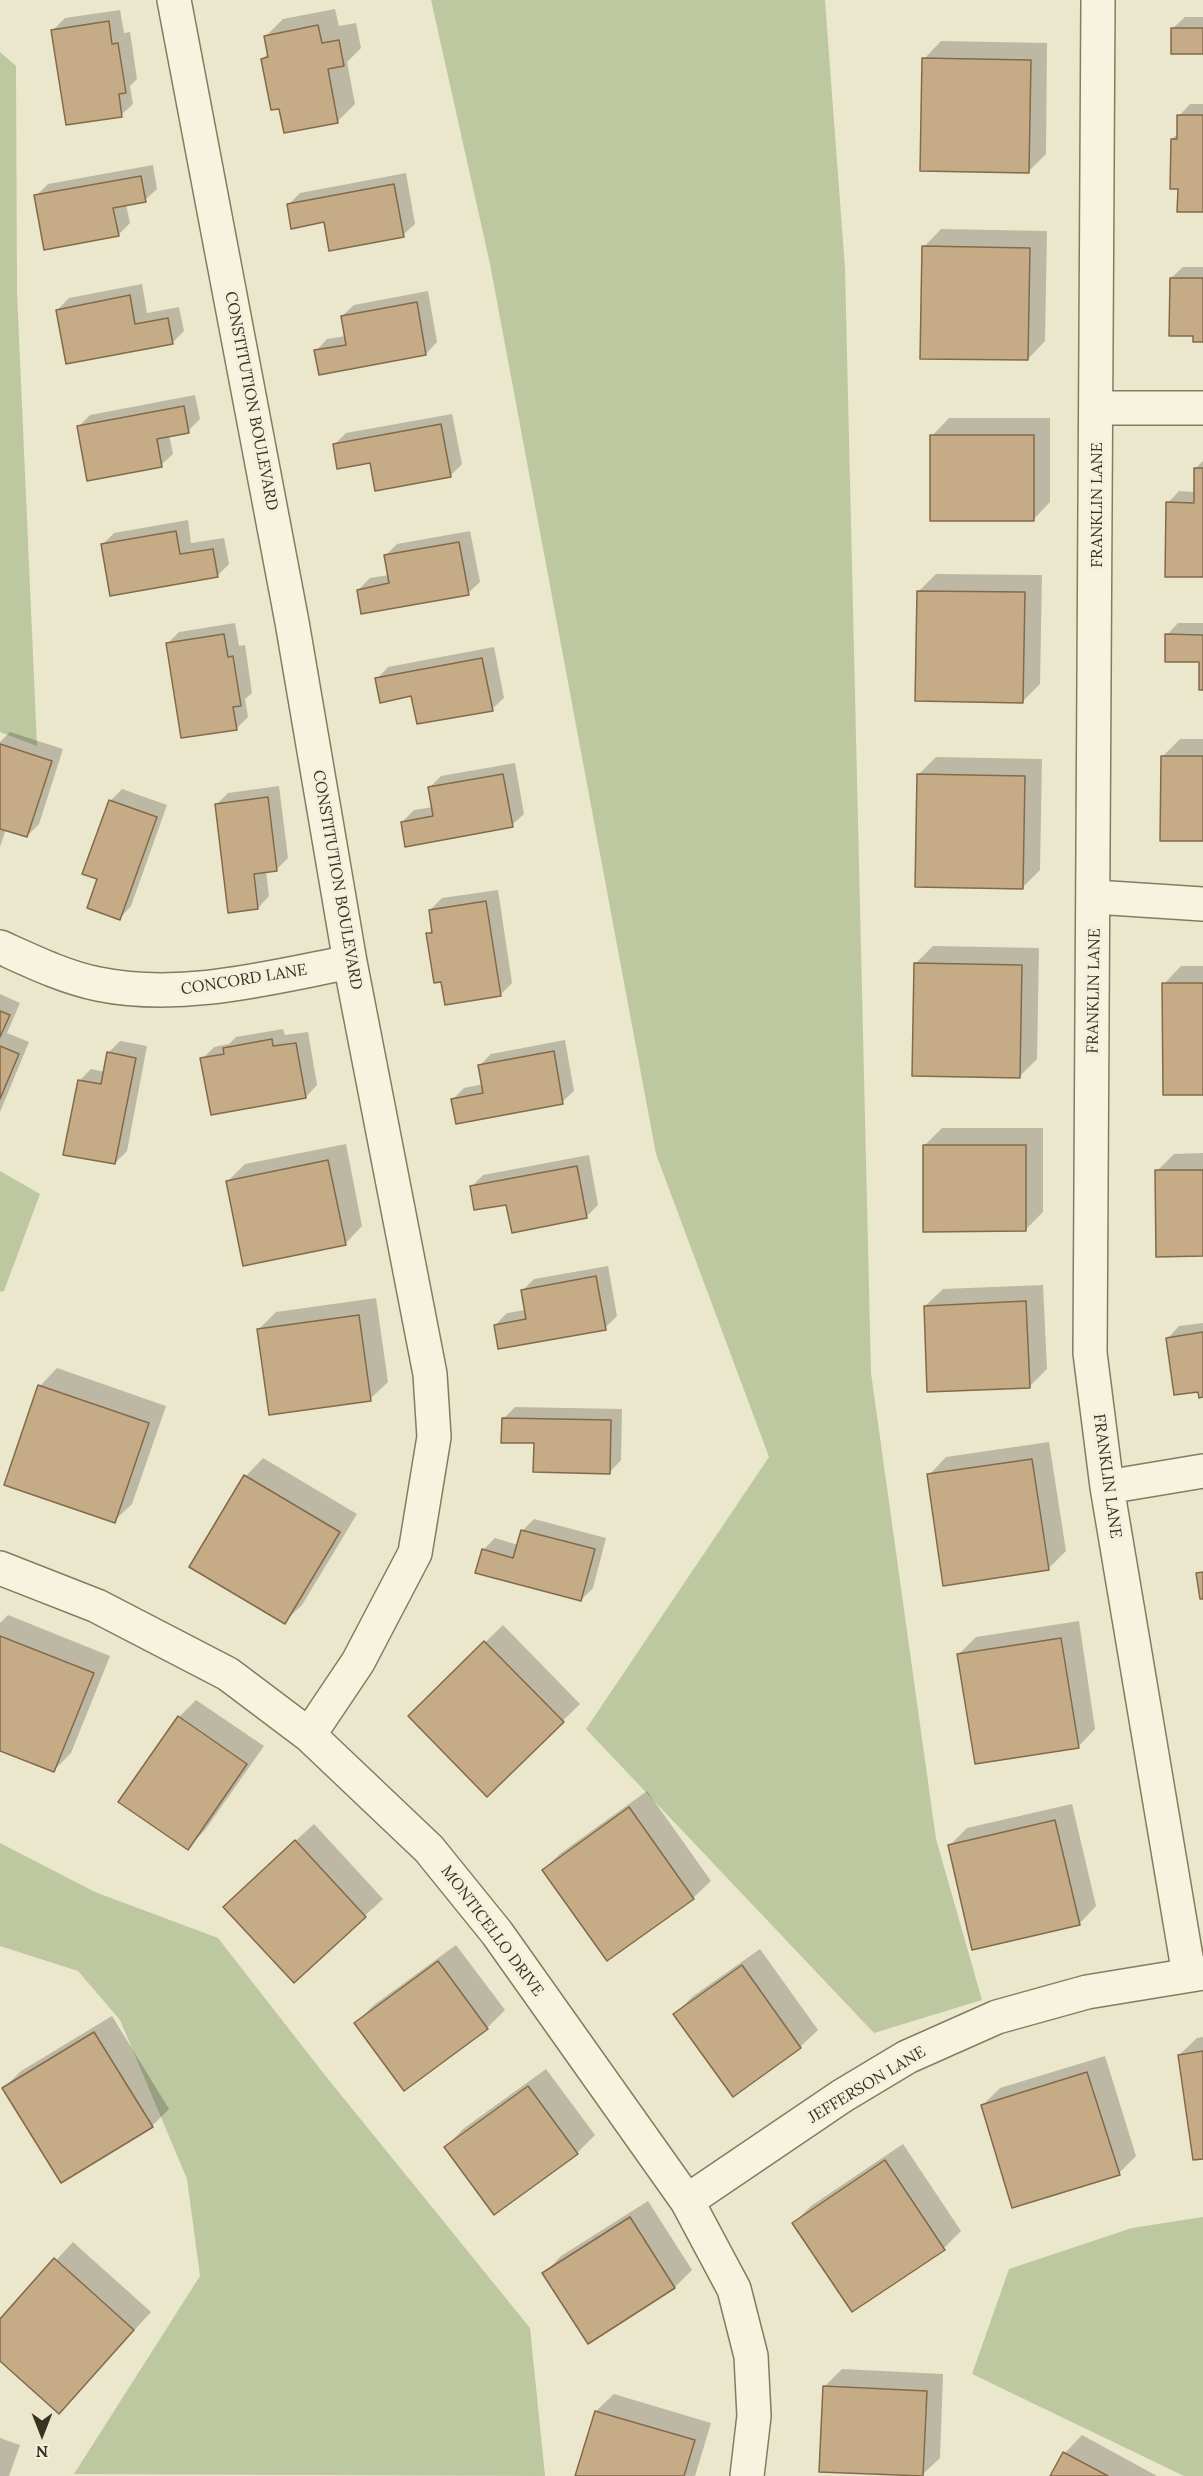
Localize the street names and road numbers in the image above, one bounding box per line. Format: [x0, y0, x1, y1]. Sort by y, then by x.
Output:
street label: CONSTITUTION BOULEVARD [220, 290, 282, 512]
street label: FRANKLIN LANE [1087, 442, 1107, 568]
street label: CONSTITUTION BOULEVARD [308, 769, 366, 991]
street label: FRANKLIN LANE [1083, 928, 1105, 1054]
street label: CONCORD LANE [180, 961, 308, 999]
street label: FRANKLIN LANE [1089, 1413, 1125, 1539]
street label: MONTICELLO DRIVE [437, 1862, 547, 2000]
street label: JEFFERSON LANE [805, 2042, 929, 2128]

